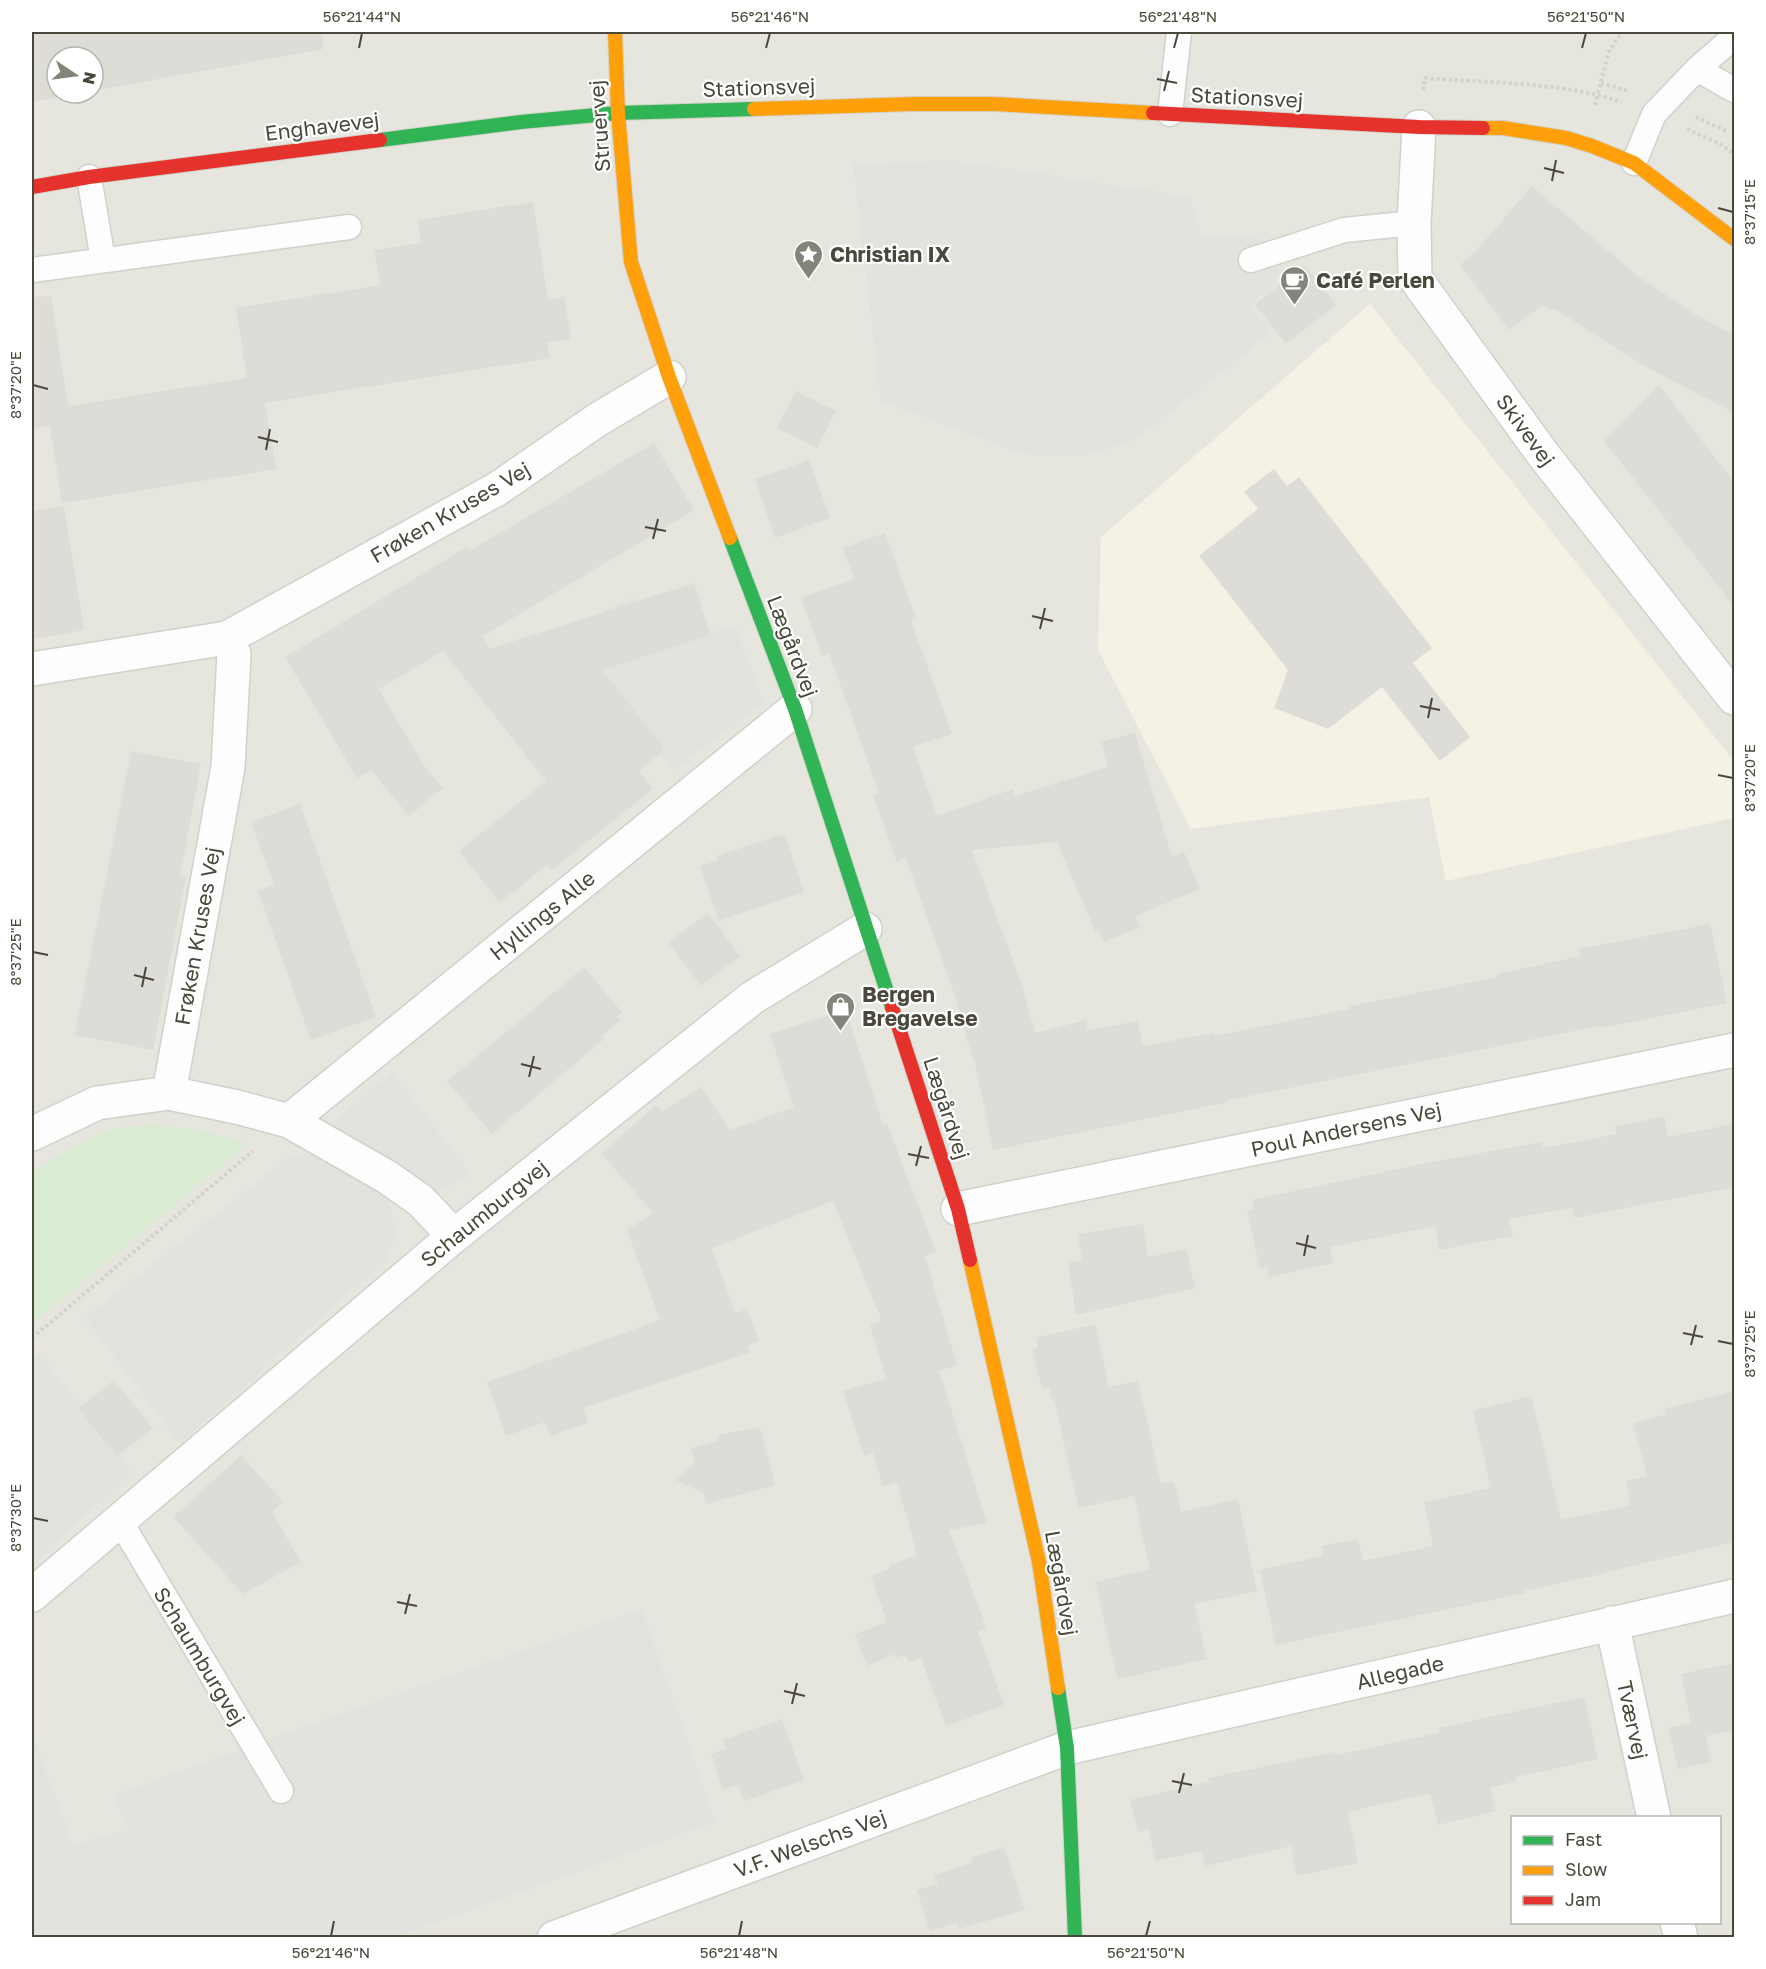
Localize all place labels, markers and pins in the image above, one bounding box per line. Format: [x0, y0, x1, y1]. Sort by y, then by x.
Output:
place icon: Christian IX [793, 238, 825, 280]
place label: Christian IX [830, 241, 950, 267]
cafe icon: Café Perlen [1279, 264, 1311, 306]
place label: Café Perlen [1316, 267, 1435, 293]
place label: Bergen Bregavelse [862, 981, 978, 1031]
shop icon: Bergen Bregavelse [825, 990, 857, 1032]

